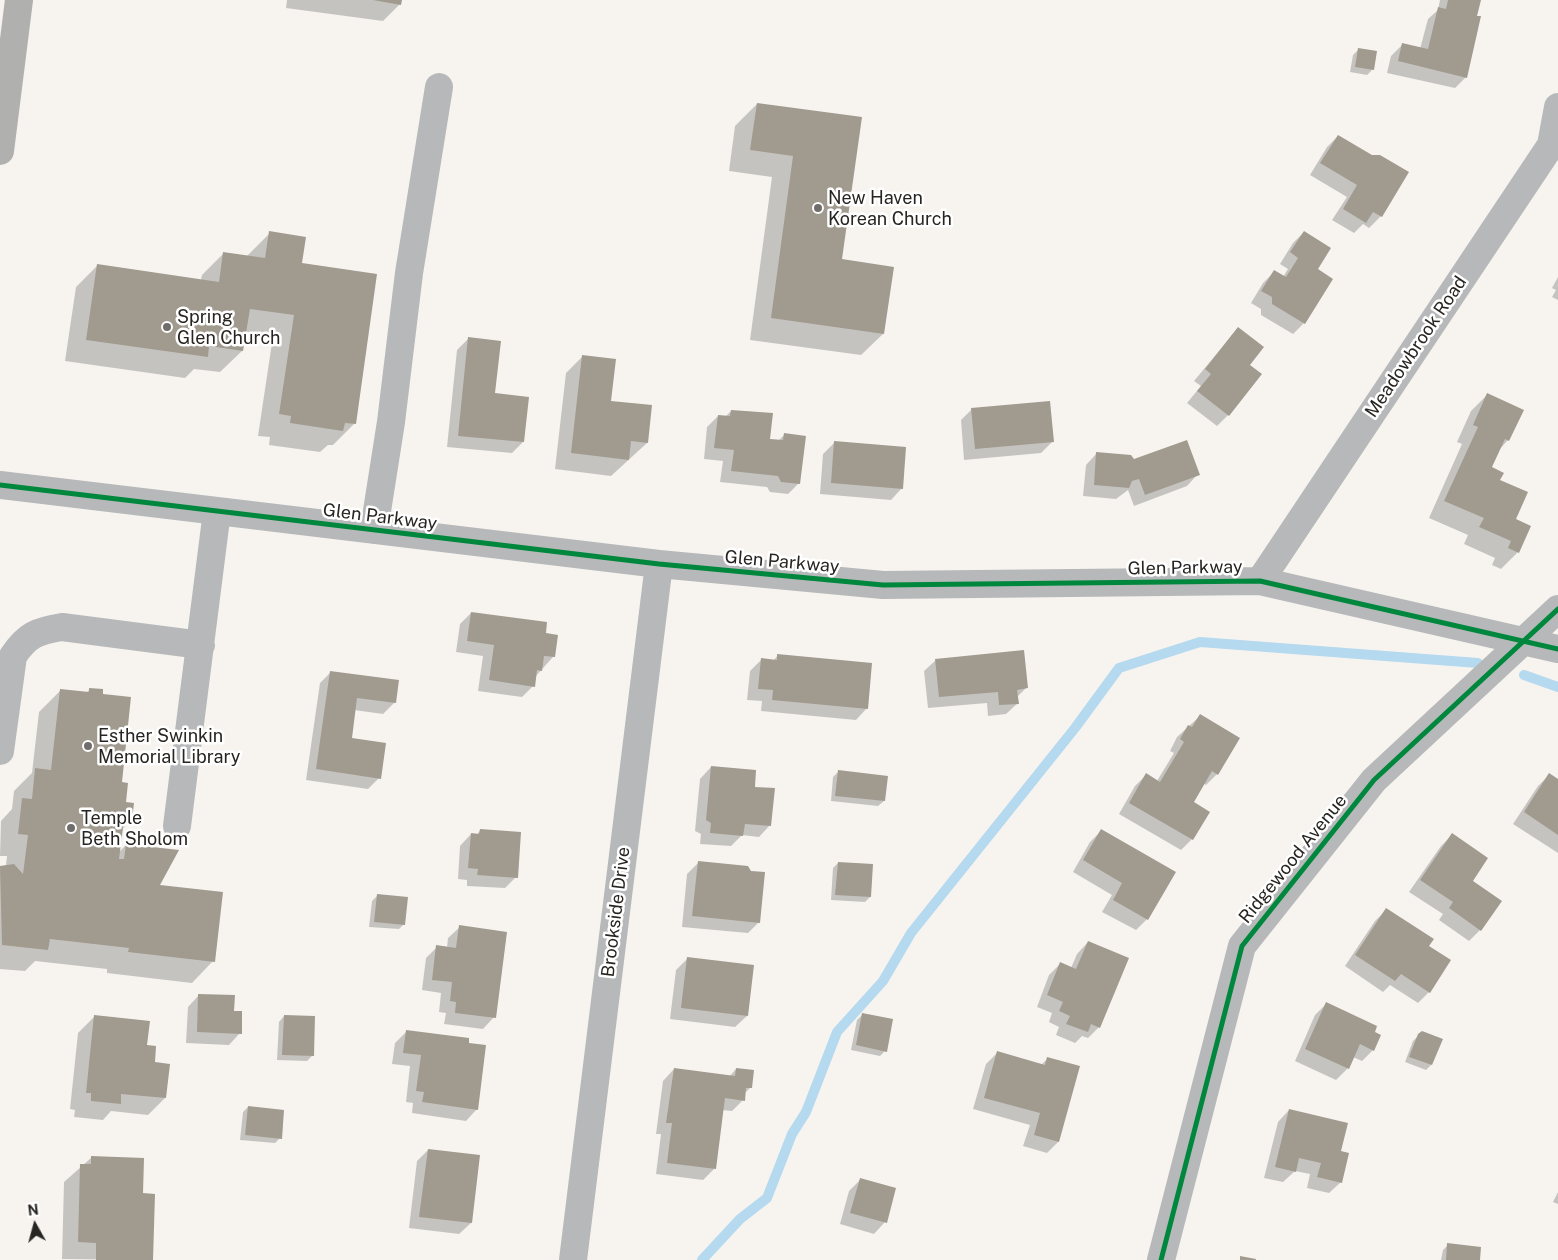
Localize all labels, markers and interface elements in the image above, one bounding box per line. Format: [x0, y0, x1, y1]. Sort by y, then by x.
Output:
place label: New Haven Korean Church [828, 187, 952, 230]
marker: New Haven Korean Church [812, 202, 824, 214]
street label: Meadowbrook Road [1361, 272, 1471, 422]
place label: Spring Glen Church [177, 306, 280, 348]
marker: Spring Glen Church [161, 321, 173, 333]
street label: Glen Parkway [322, 499, 438, 535]
street label: Glen Parkway [724, 546, 840, 578]
street label: Glen Parkway [1127, 556, 1243, 580]
place label: Esther Swinkin Memorial Library [98, 725, 240, 768]
marker: Esther Swinkin Memorial Library [82, 740, 94, 752]
street label: Ridgewood Avenue [1234, 790, 1352, 928]
place label: Temple Beth Sholom [81, 807, 188, 850]
marker: Temple Beth Sholom [65, 822, 77, 834]
street label: Brookside Drive [597, 846, 635, 978]
north arrow [10, 1200, 60, 1250]
text: N [27, 1202, 40, 1219]

